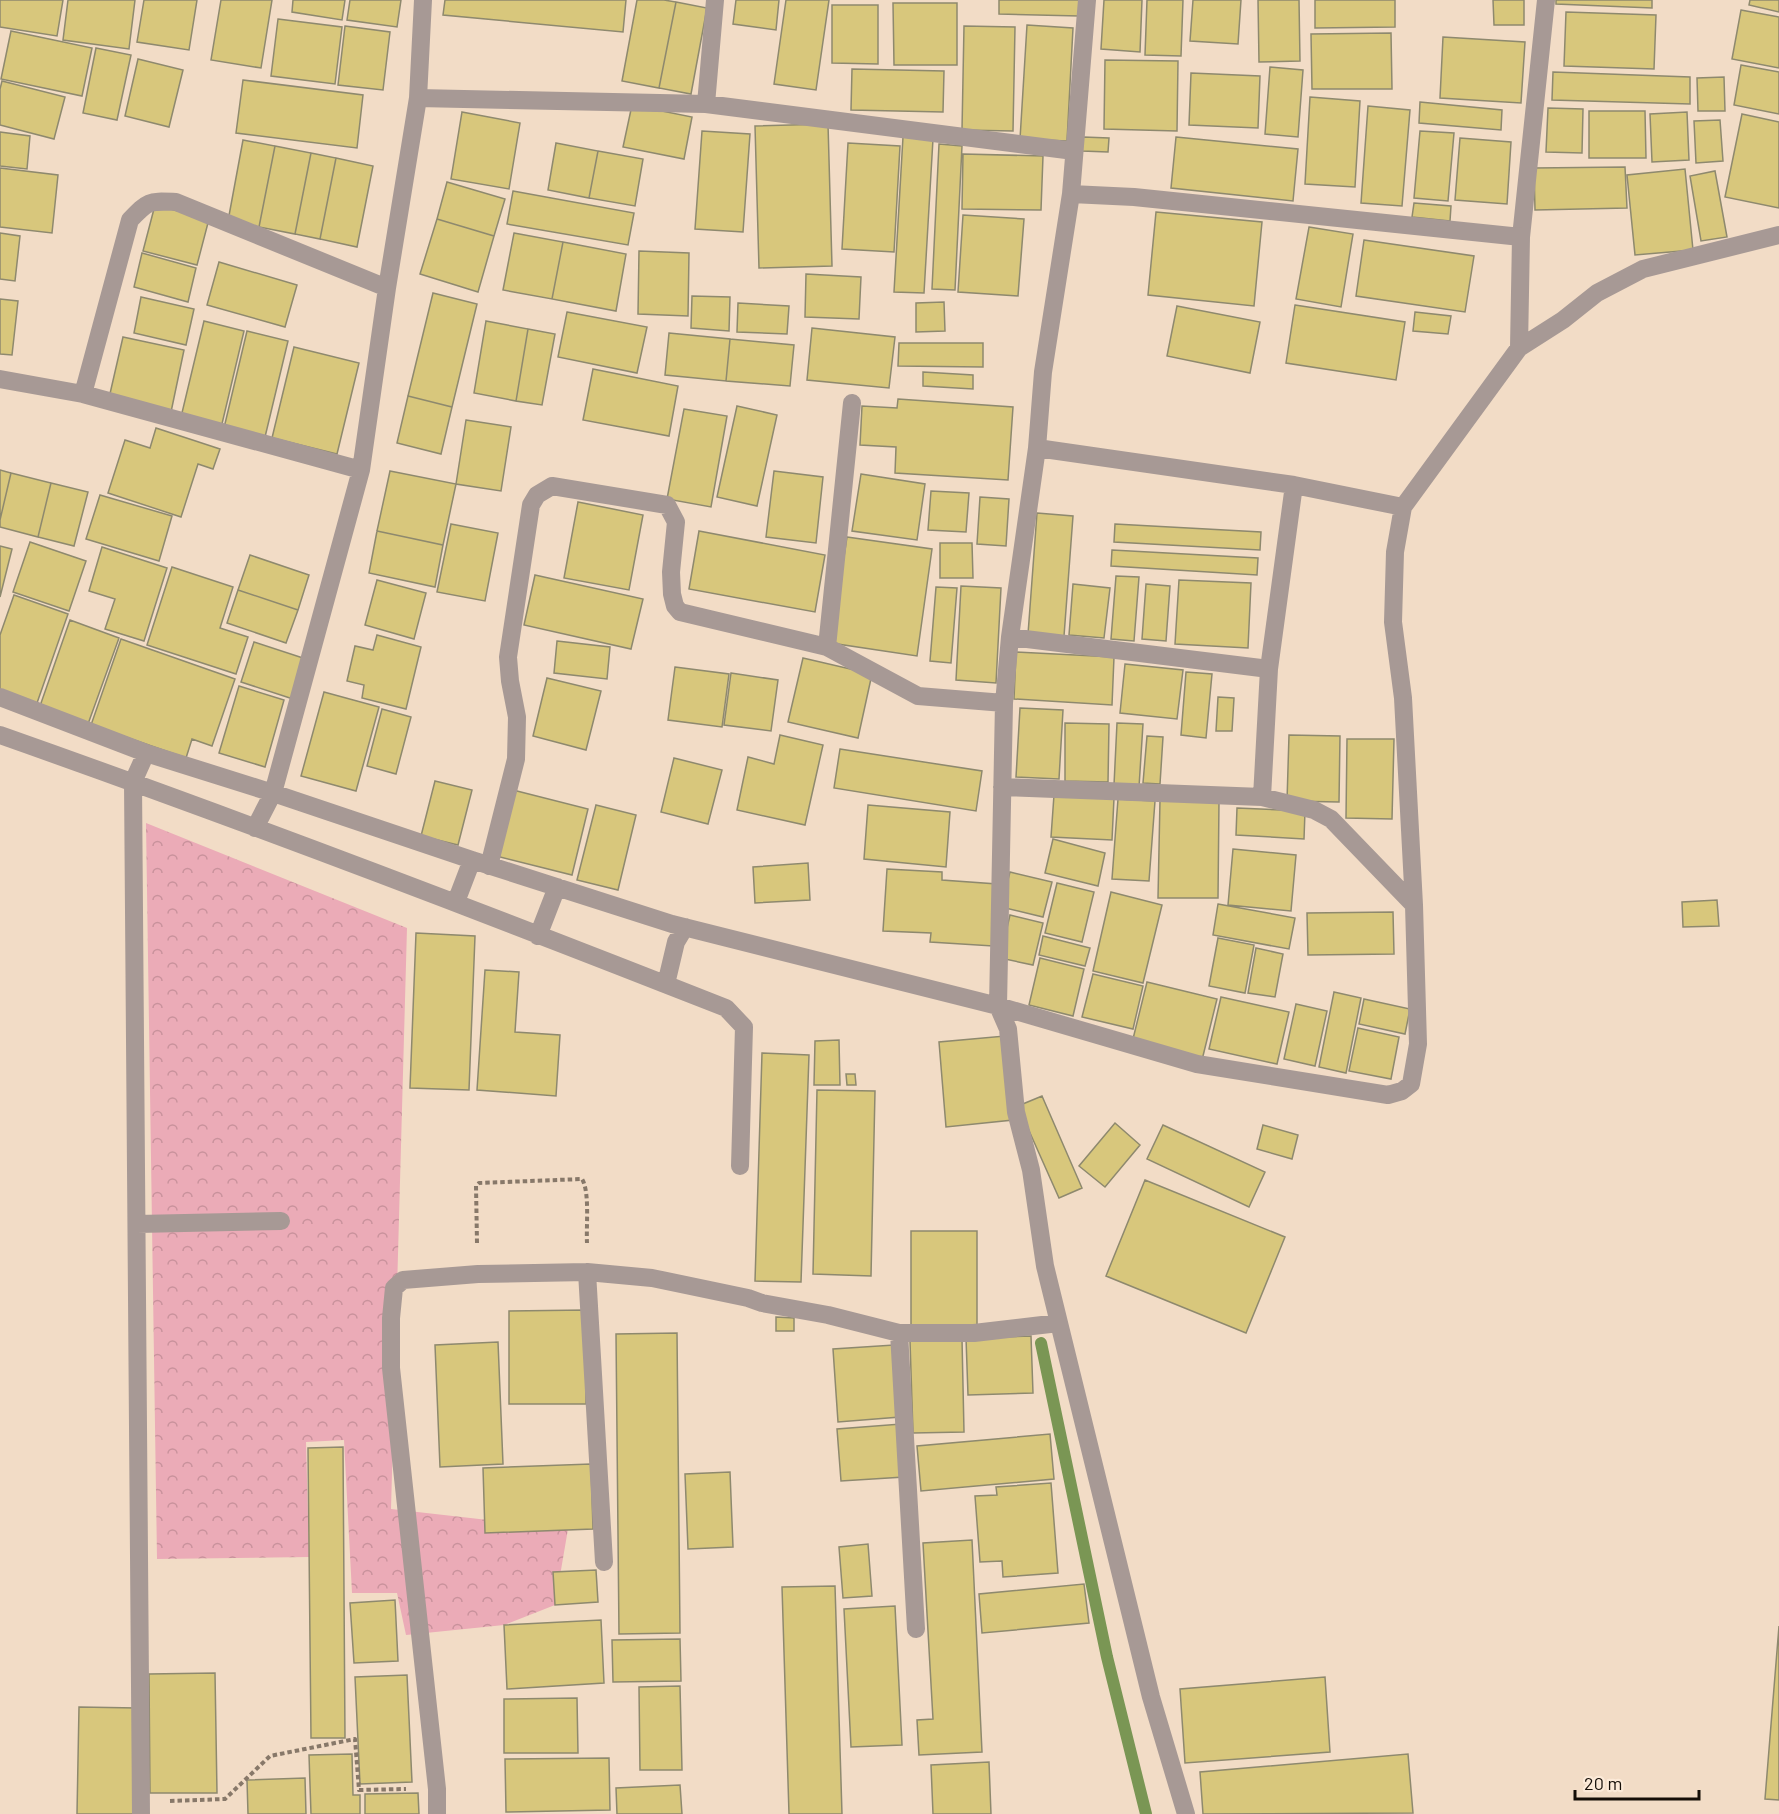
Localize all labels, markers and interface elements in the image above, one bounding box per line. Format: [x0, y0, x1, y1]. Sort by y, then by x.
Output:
scale bar [1575, 1763, 1700, 1801]
text: 20 m [1584, 1772, 1622, 1794]

